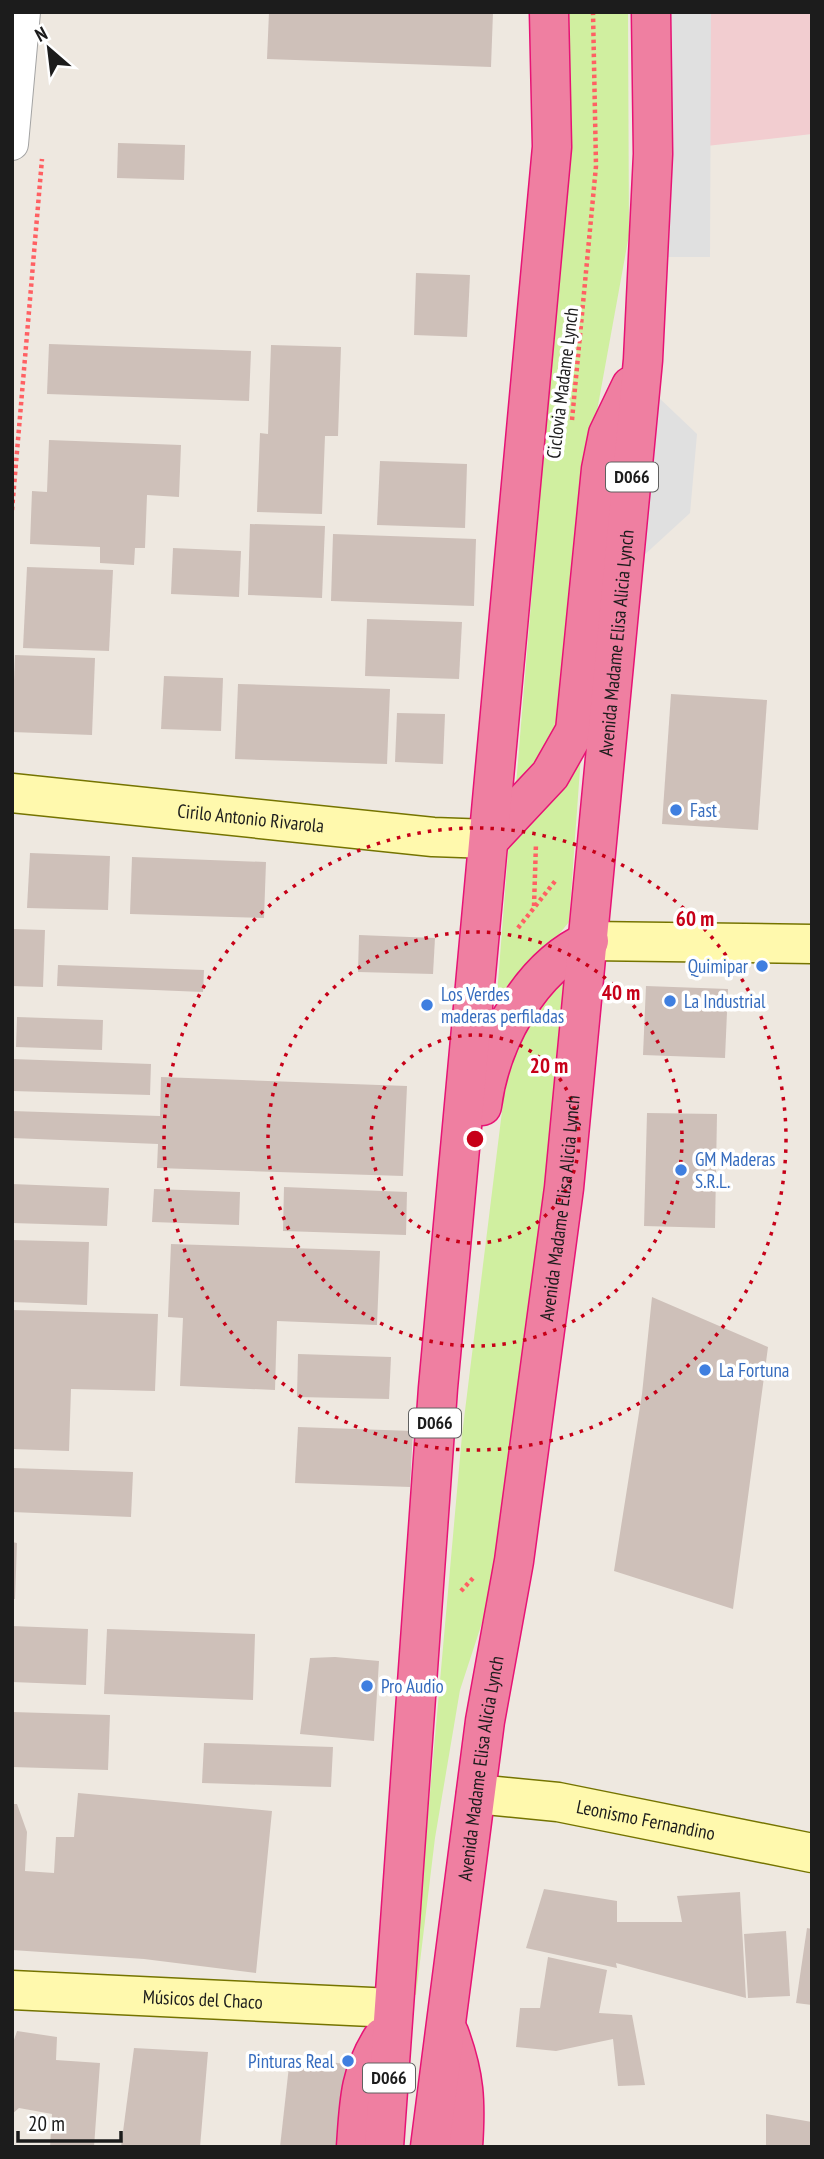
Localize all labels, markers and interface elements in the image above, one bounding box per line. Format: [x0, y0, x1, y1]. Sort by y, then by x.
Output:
north arrow [14, 14, 84, 84]
text: N [31, 21, 51, 47]
street label: Ciclovia Madame Lynch [541, 306, 583, 460]
road number: D066 [606, 462, 658, 491]
street label: Avenida Madame Elisa Alicia Lynch [593, 529, 639, 757]
street label: Cirilo Antonio Rivarola [176, 798, 325, 838]
place label: Fast [690, 798, 718, 822]
marker: Fast [668, 802, 684, 818]
text: 60 m [676, 905, 714, 932]
place label: Quimipar [688, 954, 749, 978]
marker: Quimipar [754, 958, 770, 974]
text: 40 m [602, 979, 640, 1006]
place label: Los Verdes maderas perfiladas [441, 982, 564, 1028]
place label: La Industrial [684, 989, 766, 1013]
marker: La Industrial [662, 993, 678, 1009]
marker: Los Verdes maderas perfiladas [419, 997, 435, 1013]
text: 20 m [530, 1052, 568, 1079]
street label: Avenida Madame Elisa Alicia Lynch [534, 1094, 585, 1323]
centre of rings [463, 1127, 487, 1151]
place label: GM Maderas S.R.L. [695, 1147, 775, 1193]
marker: GM Maderas S.R.L. [673, 1162, 689, 1178]
place label: La Fortuna [719, 1358, 789, 1382]
marker: La Fortuna [697, 1362, 713, 1378]
road number: D066 [409, 1408, 461, 1438]
street label: Avenida Madame Elisa Alicia Lynch [452, 1654, 509, 1882]
place label: Pro Audio [381, 1674, 444, 1698]
marker: Pro Audio [359, 1678, 375, 1694]
street label: Leonismo Fernandino [575, 1794, 717, 1845]
street label: Músicos del Chaco [142, 1984, 263, 2014]
place label: Pinturas Real [248, 2049, 335, 2073]
marker: Pinturas Real [340, 2053, 356, 2069]
road number: D066 [363, 2064, 415, 2092]
scale bar [18, 2100, 121, 2144]
text: 20 m [28, 2110, 65, 2137]

